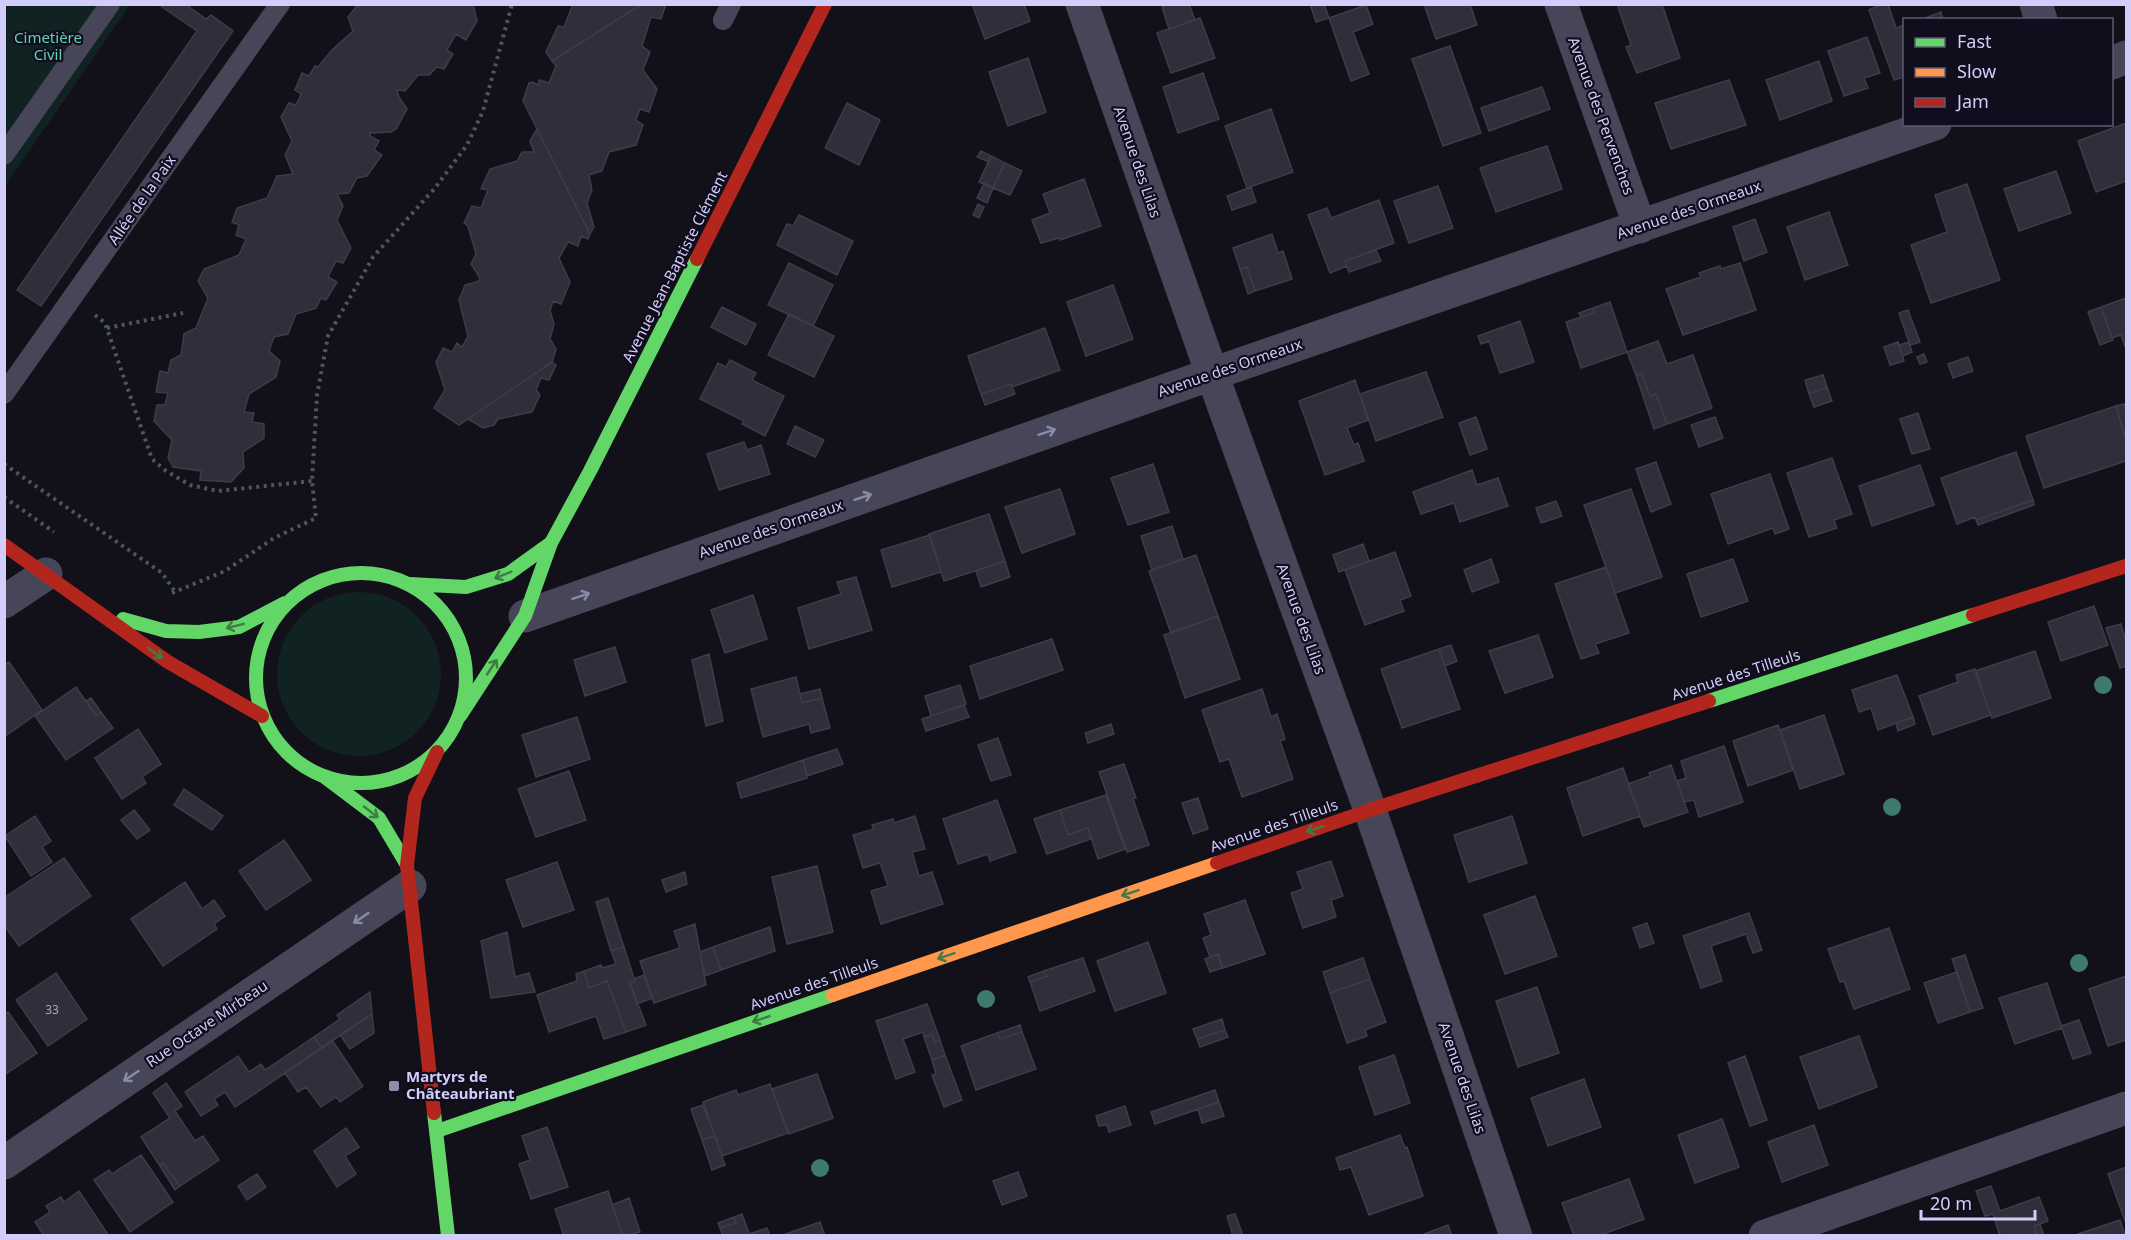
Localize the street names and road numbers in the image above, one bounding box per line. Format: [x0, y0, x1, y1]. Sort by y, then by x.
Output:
street label: Avenue des Pervenches [1564, 34, 1640, 197]
street label: Avenue des Lilas [1110, 103, 1166, 220]
street label: Allée de la Paix [103, 151, 180, 248]
street label: Avenue Jean-Baptiste Clément [617, 167, 731, 366]
street label: Avenue des Ormeaux [1614, 175, 1764, 243]
street label: Avenue des Ormeaux [1155, 333, 1305, 401]
street label: Avenue des Ormeaux [696, 494, 846, 562]
street label: Avenue des Lilas [1273, 560, 1331, 677]
street label: Avenue des Tilleuls [1669, 644, 1803, 704]
street label: Avenue des Tilleuls [1207, 794, 1340, 856]
street label: Avenue des Tilleuls [747, 952, 880, 1014]
street label: Rue Octave Mirbeau [142, 975, 271, 1071]
street label: Avenue des Lilas [1435, 1019, 1491, 1136]

